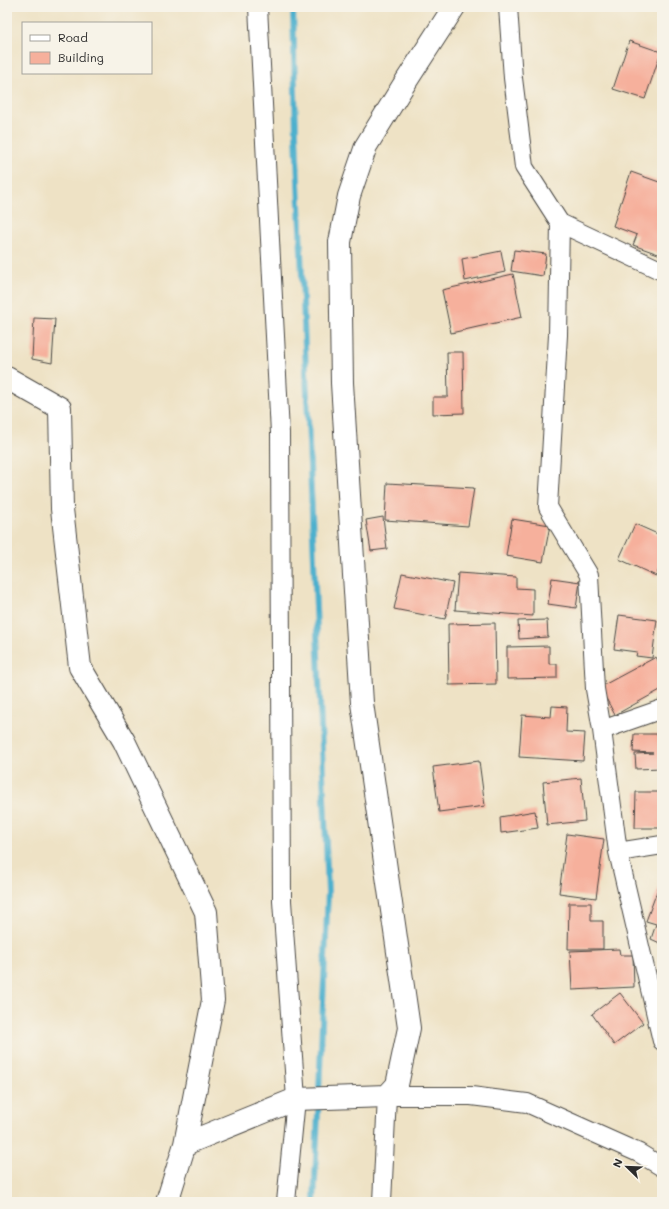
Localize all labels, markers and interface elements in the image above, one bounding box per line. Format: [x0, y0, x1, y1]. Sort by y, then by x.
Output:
legend [22, 22, 152, 74]
text: Road [58, 29, 88, 45]
text: Building [58, 49, 104, 65]
north arrow [607, 1147, 647, 1187]
text: N [609, 1156, 626, 1170]

